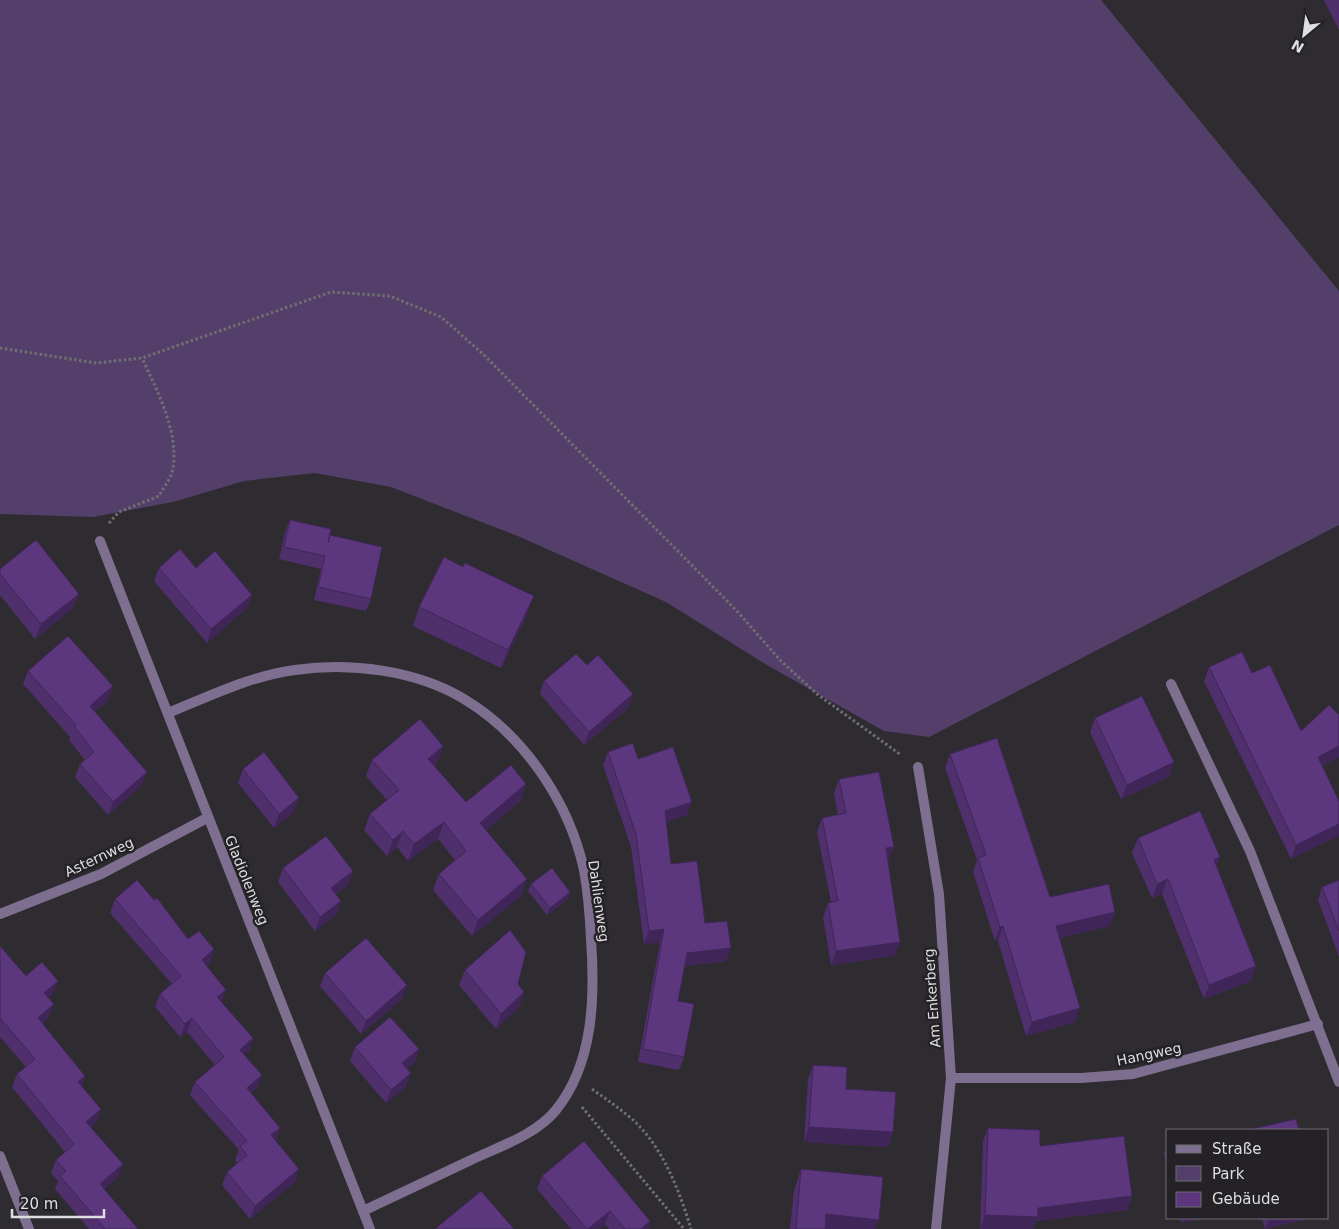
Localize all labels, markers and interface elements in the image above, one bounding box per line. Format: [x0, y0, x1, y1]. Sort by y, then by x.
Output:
north arrow [1279, 10, 1329, 60]
text: N [1289, 37, 1307, 56]
street label: Gladiolenweg [222, 833, 272, 927]
street label: Asternweg [62, 834, 136, 880]
street label: Dahlienweg [585, 859, 613, 943]
street label: Am Enkerberg [921, 948, 943, 1048]
street label: Hangweg [1115, 1039, 1183, 1069]
legend [1166, 1129, 1329, 1219]
text: Straße [1212, 1140, 1261, 1158]
text: Park [1212, 1165, 1245, 1183]
scale bar [12, 1186, 105, 1218]
text: Gebäude [1212, 1190, 1280, 1208]
text: 20 m [20, 1195, 58, 1213]

